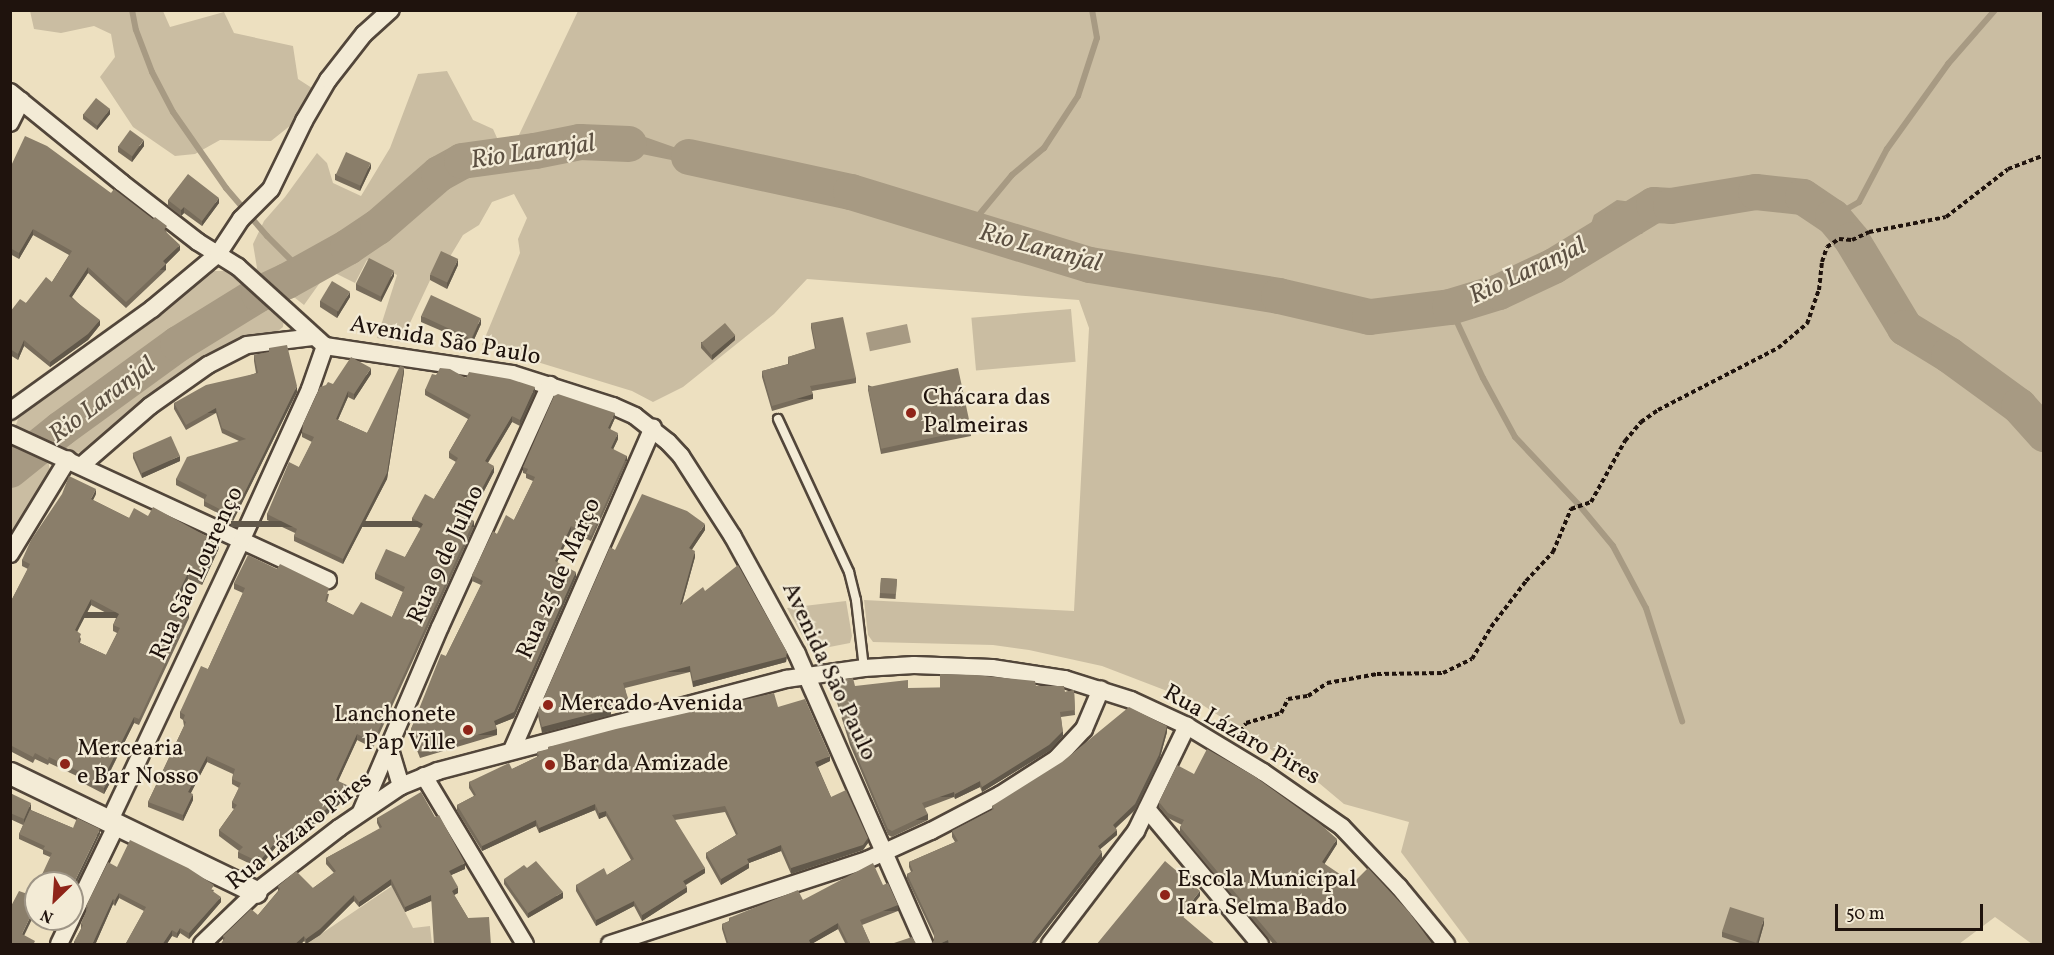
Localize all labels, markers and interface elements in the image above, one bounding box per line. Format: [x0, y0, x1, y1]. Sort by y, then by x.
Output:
water label: Rio Laranjal [469, 129, 597, 177]
water label: Rio Laranjal [975, 218, 1105, 280]
water label: Rio Laranjal [1465, 231, 1591, 313]
street label: Avenida São Paulo [347, 311, 543, 373]
water label: Rio Laranjal [44, 351, 162, 451]
place label: Chácara das Palmeiras [923, 385, 1050, 441]
marker: Chácara das Palmeiras [904, 406, 918, 420]
street label: Rua 9 de Julho [402, 481, 492, 629]
street label: Rua São Lourenço [145, 483, 251, 665]
street label: Rua 25 de Março [512, 494, 608, 664]
street label: Avenida São Paulo [774, 578, 882, 766]
street label: Rua Lázaro Pires [1157, 679, 1325, 793]
place label: Mercado Avenida [560, 691, 743, 719]
marker: Mercado Avenida [541, 698, 555, 712]
place label: Lanchonete Pap Ville [334, 702, 456, 758]
marker: Lanchonete Pap Ville [461, 723, 475, 737]
place label: Mercearia e Bar Nosso [77, 736, 199, 792]
place label: Bar da Amizade [562, 751, 728, 779]
marker: Mercearia e Bar Nosso [58, 757, 72, 771]
marker: Bar da Amizade [543, 758, 557, 772]
street label: Rua Lázaro Pires [222, 766, 378, 898]
place label: Escola Municipal Iara Selma Bado [1177, 867, 1357, 923]
north arrow [24, 871, 84, 931]
marker: Escola Municipal Iara Selma Bado [1158, 888, 1172, 902]
scale bar [1838, 892, 1986, 930]
text: 50 m [1846, 902, 1885, 927]
text: N [37, 903, 57, 928]

